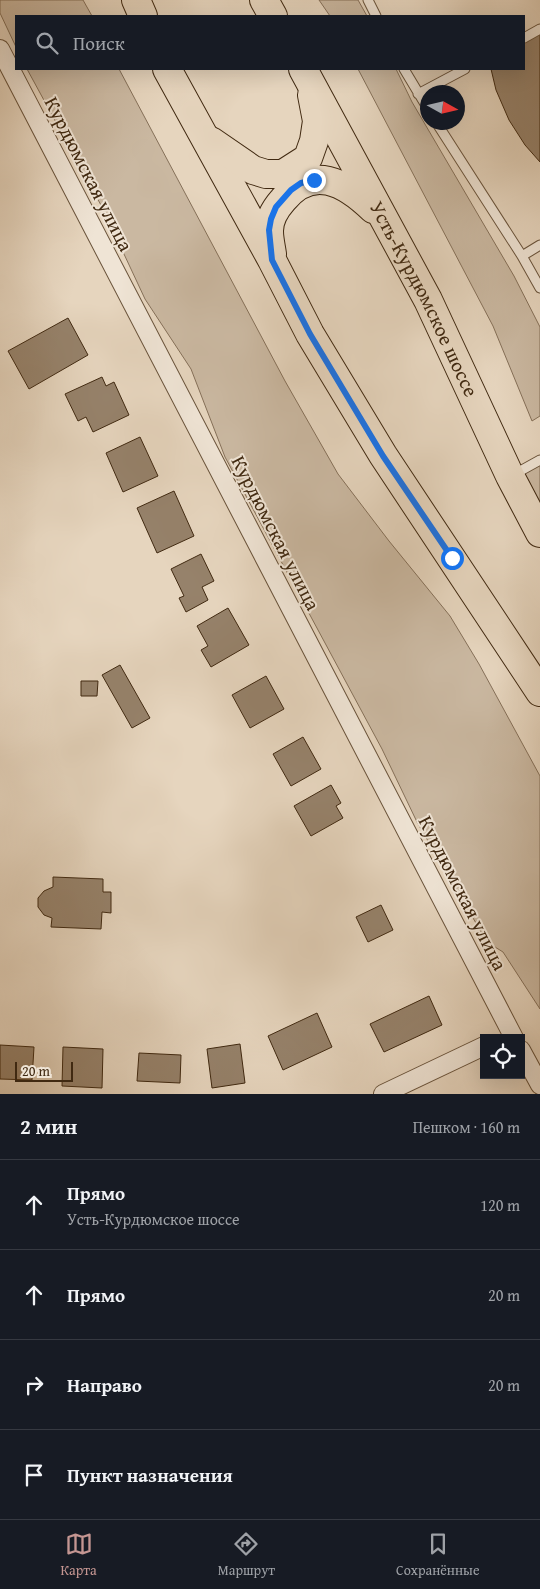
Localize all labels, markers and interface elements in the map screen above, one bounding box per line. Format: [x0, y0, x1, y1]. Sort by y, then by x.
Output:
search box [15, 15, 525, 70]
icon: search [33, 29, 61, 57]
text: Поиск [73, 29, 125, 57]
north arrow [420, 85, 465, 130]
street label: Курдюмская улица [38, 91, 141, 257]
route end [303, 169, 326, 192]
street label: Усть-Курдюмское шоссе [363, 196, 486, 401]
street label: Курдюмская улица [225, 450, 328, 616]
route start [441, 547, 464, 570]
street label: Курдюмская улица [412, 810, 515, 976]
map controls [480, 1034, 525, 1079]
button: locate [480, 1034, 525, 1079]
scale bar [15, 1059, 72, 1082]
text: 20 m [22, 1061, 50, 1081]
text: 2 мин [20, 1111, 77, 1142]
text: Пешком · 160 m [413, 1115, 520, 1139]
text: Прямо [67, 1179, 125, 1207]
icon: ahead [20, 1191, 48, 1219]
text: 120 m [480, 1193, 520, 1217]
text: Усть-Курдюмское шоссе [67, 1207, 240, 1231]
icon: ahead [20, 1281, 48, 1309]
text: Прямо [67, 1281, 125, 1309]
text: 20 m [488, 1283, 520, 1307]
icon: right [20, 1371, 48, 1399]
text: Направо [67, 1371, 142, 1399]
text: 20 m [488, 1373, 520, 1397]
icon: arrive [20, 1461, 48, 1489]
text: Пункт назначения [67, 1461, 233, 1489]
tab: Карта [61, 1530, 97, 1580]
tab: Маршрут [218, 1530, 275, 1580]
tab: Сохранённые [396, 1530, 479, 1580]

